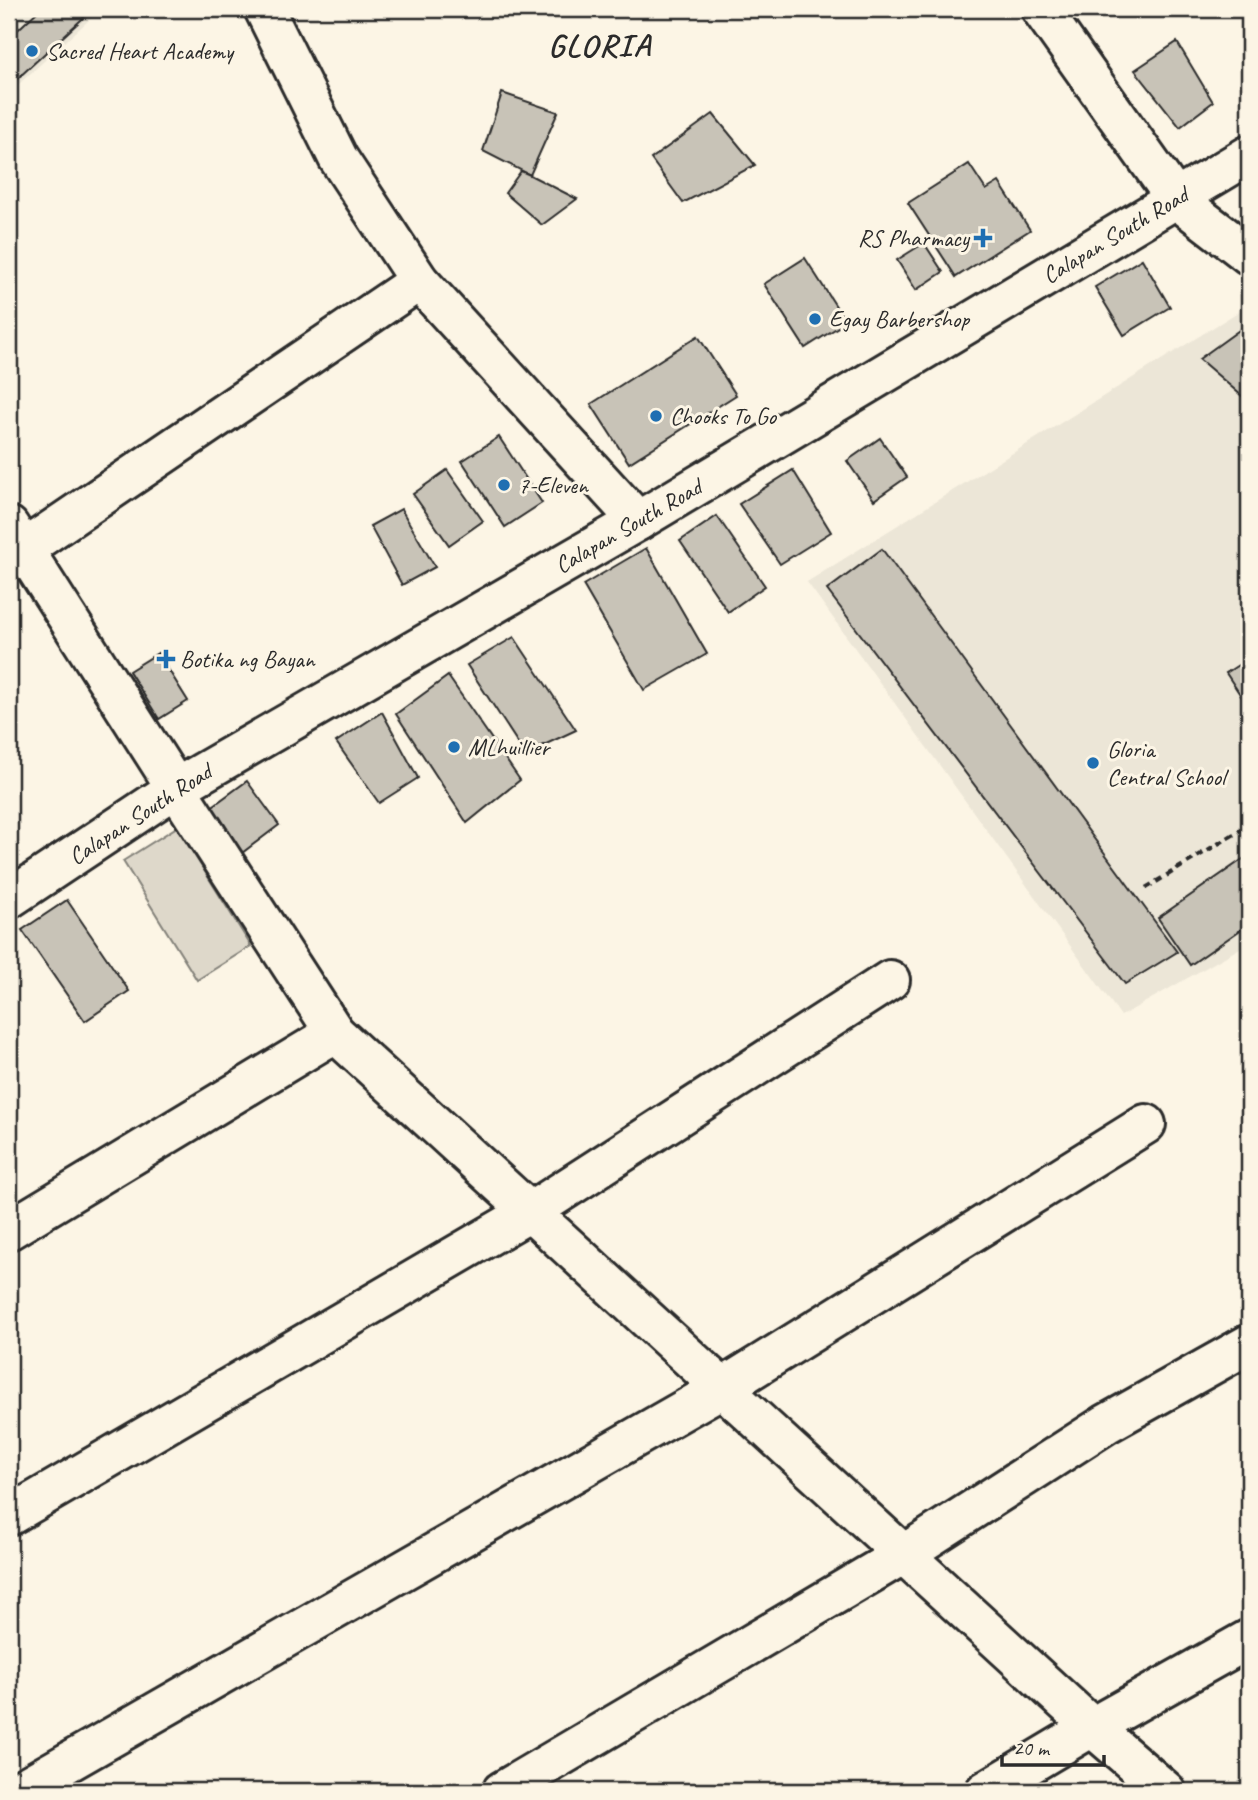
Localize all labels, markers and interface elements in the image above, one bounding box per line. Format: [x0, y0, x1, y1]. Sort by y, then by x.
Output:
district label: GLORIA [548, 25, 652, 66]
place label: Sacred Heart Academy [46, 36, 235, 66]
marker: Sacred Heart Academy [24, 43, 40, 59]
street label: Calapan South Road [1037, 178, 1196, 290]
place label: RS Pharmacy [858, 223, 971, 253]
marker: RS Pharmacy [975, 230, 991, 246]
place label: Egay Barbershop [829, 304, 971, 334]
marker: Egay Barbershop [807, 311, 823, 327]
place label: Chooks To Go [670, 401, 777, 431]
marker: Chooks To Go [648, 408, 664, 424]
place label: 7-Eleven [518, 470, 589, 500]
street label: Calapan South Road [549, 470, 710, 580]
marker: 7-Eleven [496, 477, 512, 493]
place label: Botika ng Bayan [180, 644, 316, 674]
marker: Botika ng Bayan [158, 651, 174, 667]
place label: MLhuillier [468, 732, 551, 762]
place label: Gloria Central School [1107, 734, 1229, 792]
marker: MLhuillier [446, 739, 462, 755]
street label: Calapan South Road [63, 755, 220, 871]
marker: Gloria Central School [1085, 755, 1101, 771]
scale bar [1002, 1723, 1104, 1767]
text: 20 m [1013, 1735, 1051, 1761]

